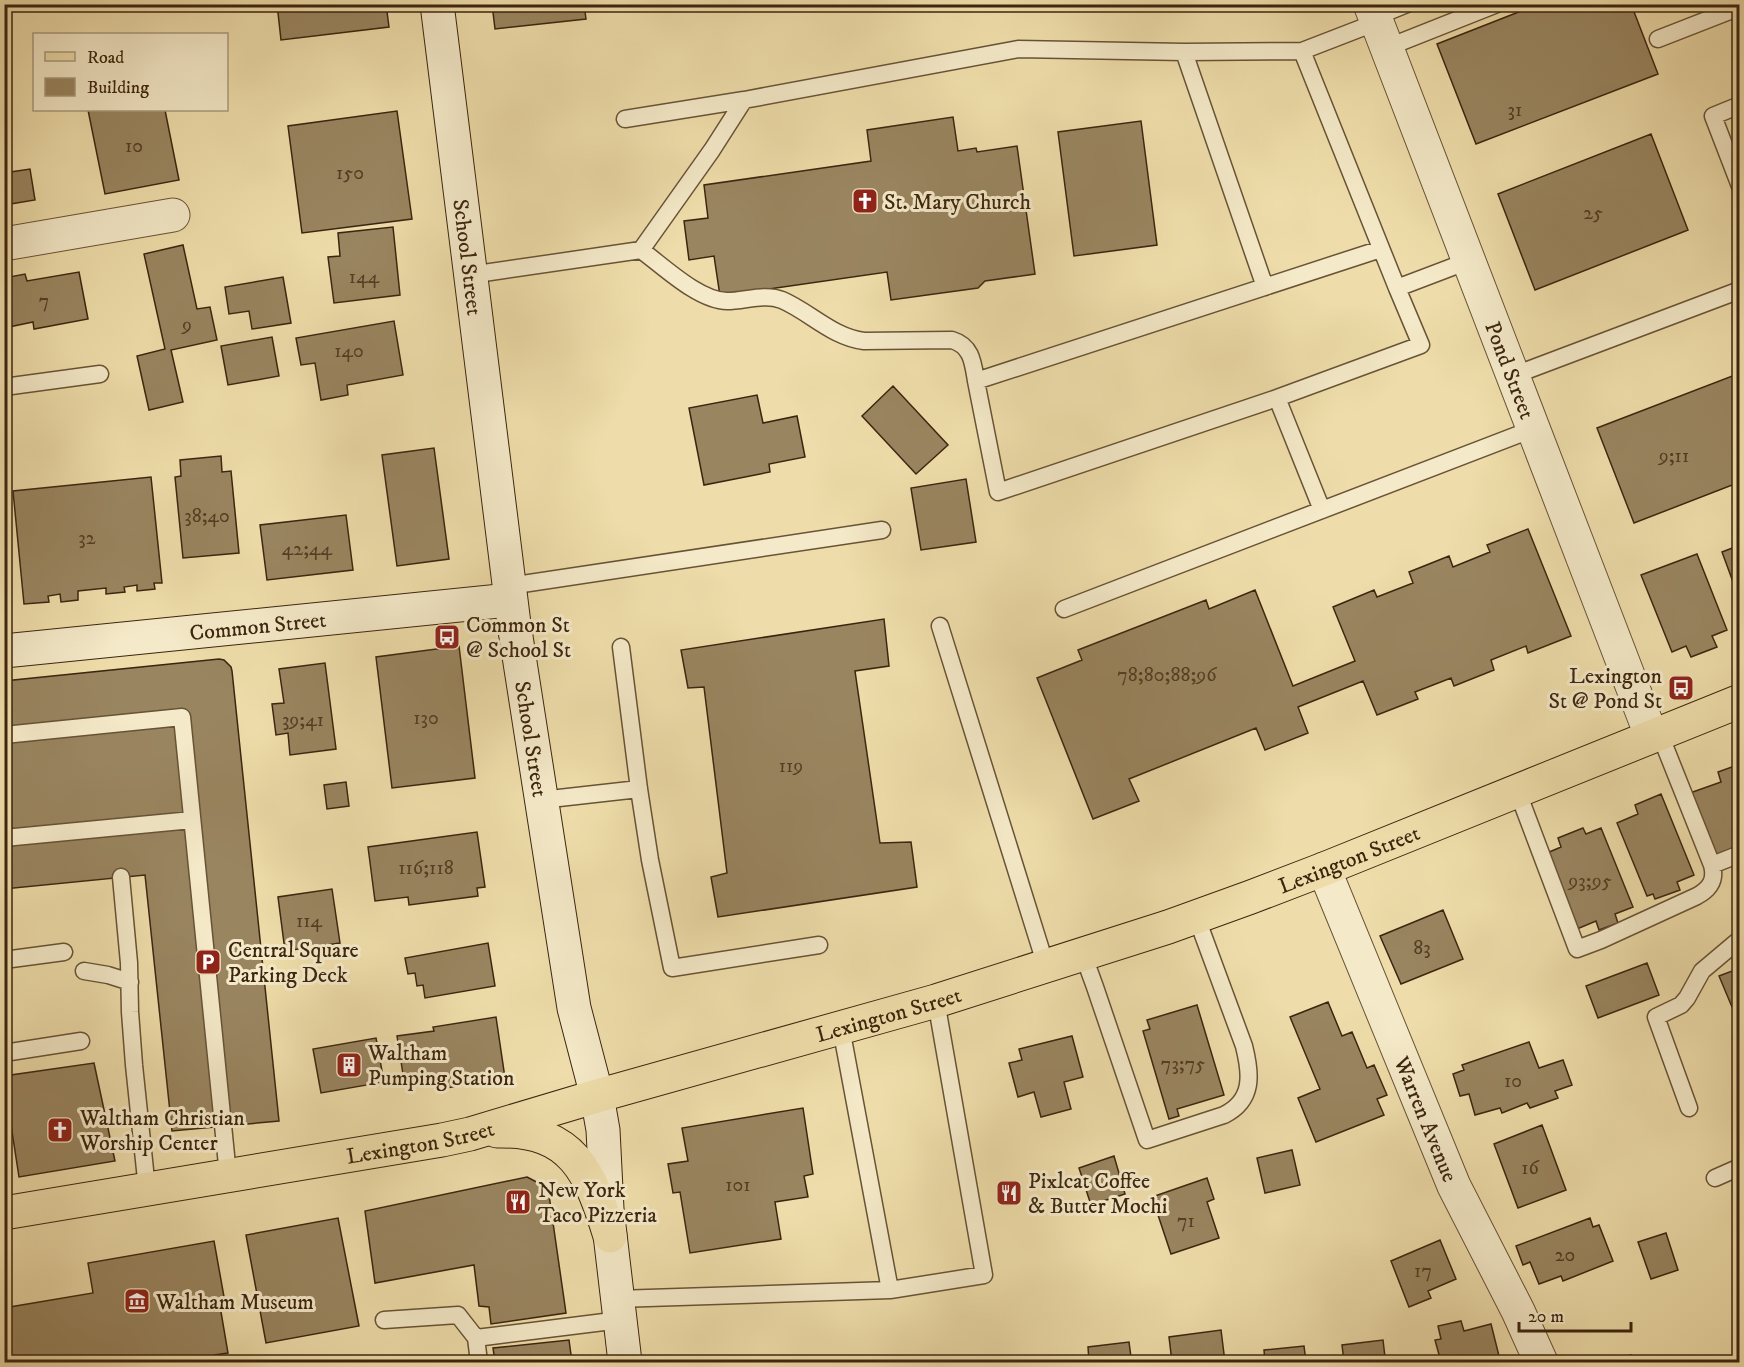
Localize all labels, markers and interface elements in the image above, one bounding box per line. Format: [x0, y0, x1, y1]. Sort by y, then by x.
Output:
legend [33, 33, 228, 111]
text: Road [87, 47, 124, 69]
text: Building [87, 77, 149, 99]
house number: 31 [1508, 98, 1522, 123]
house number: 10 [125, 134, 143, 159]
house number: 150 [336, 161, 364, 186]
church icon: St. Mary Church [850, 186, 880, 216]
place label: St. Mary Church [884, 189, 1032, 216]
street label: School Street [446, 197, 488, 317]
house number: 25 [1583, 201, 1603, 226]
house number: 144 [349, 265, 380, 290]
house number: 7 [39, 289, 49, 314]
house number: 9 [181, 313, 192, 338]
street label: Pond Street [1478, 318, 1540, 423]
house number: 140 [334, 339, 364, 364]
house number: 9;11 [1658, 444, 1689, 469]
house number: 38;40 [184, 504, 230, 529]
house number: 32 [78, 526, 96, 551]
house number: 42;44 [282, 537, 333, 562]
street label: Common Street [188, 607, 328, 647]
place label: Common St @ School St [466, 612, 571, 664]
bus stop icon: Common St @ School St [432, 622, 462, 652]
house number: 78;80;88;96 [1117, 663, 1217, 688]
place label: Lexington St @ Pond St [1549, 663, 1663, 715]
bus stop icon: Lexington St @ Pond St [1666, 673, 1696, 703]
street label: School Street [508, 679, 553, 799]
house number: 130 [413, 706, 439, 731]
house number: 39;41 [282, 708, 324, 733]
house number: 119 [779, 754, 803, 779]
street label: Lexington Street [1275, 820, 1424, 900]
house number: 116;118 [398, 856, 454, 881]
house number: 93;95 [1567, 869, 1612, 894]
house number: 114 [296, 909, 323, 934]
house number: 83 [1413, 936, 1431, 961]
place label: Central Square Parking Deck [228, 937, 359, 989]
parking icon: Central Square Parking Deck [193, 947, 223, 977]
street label: Lexington Street [813, 982, 965, 1049]
place label: Waltham Pumping Station [367, 1040, 515, 1092]
building icon: Waltham Pumping Station [334, 1050, 364, 1080]
house number: 73;75 [1161, 1052, 1205, 1077]
street label: Warren Avenue [1387, 1052, 1463, 1186]
house number: 10 [1504, 1069, 1522, 1094]
place label: Waltham Christian Worship Center [79, 1105, 245, 1157]
church icon: Waltham Christian Worship Center [45, 1115, 75, 1145]
street label: Lexington Street [344, 1116, 497, 1171]
house number: 16 [1521, 1156, 1539, 1181]
place label: Pixlcat Coffee & Butter Mochi [1028, 1168, 1167, 1220]
house number: 101 [725, 1173, 751, 1198]
place label: New York Taco Pizzeria [538, 1177, 657, 1229]
restaurant icon: Pixlcat Coffee & Butter Mochi [994, 1178, 1024, 1208]
restaurant icon: New York Taco Pizzeria [503, 1187, 533, 1217]
house number: 71 [1177, 1209, 1195, 1234]
house number: 20 [1555, 1243, 1575, 1268]
house number: 17 [1414, 1259, 1432, 1284]
museum icon: Waltham Museum [122, 1286, 152, 1316]
place label: Waltham Museum [155, 1289, 314, 1316]
scale bar [1519, 1295, 1632, 1333]
text: 20 m [1528, 1306, 1564, 1328]

